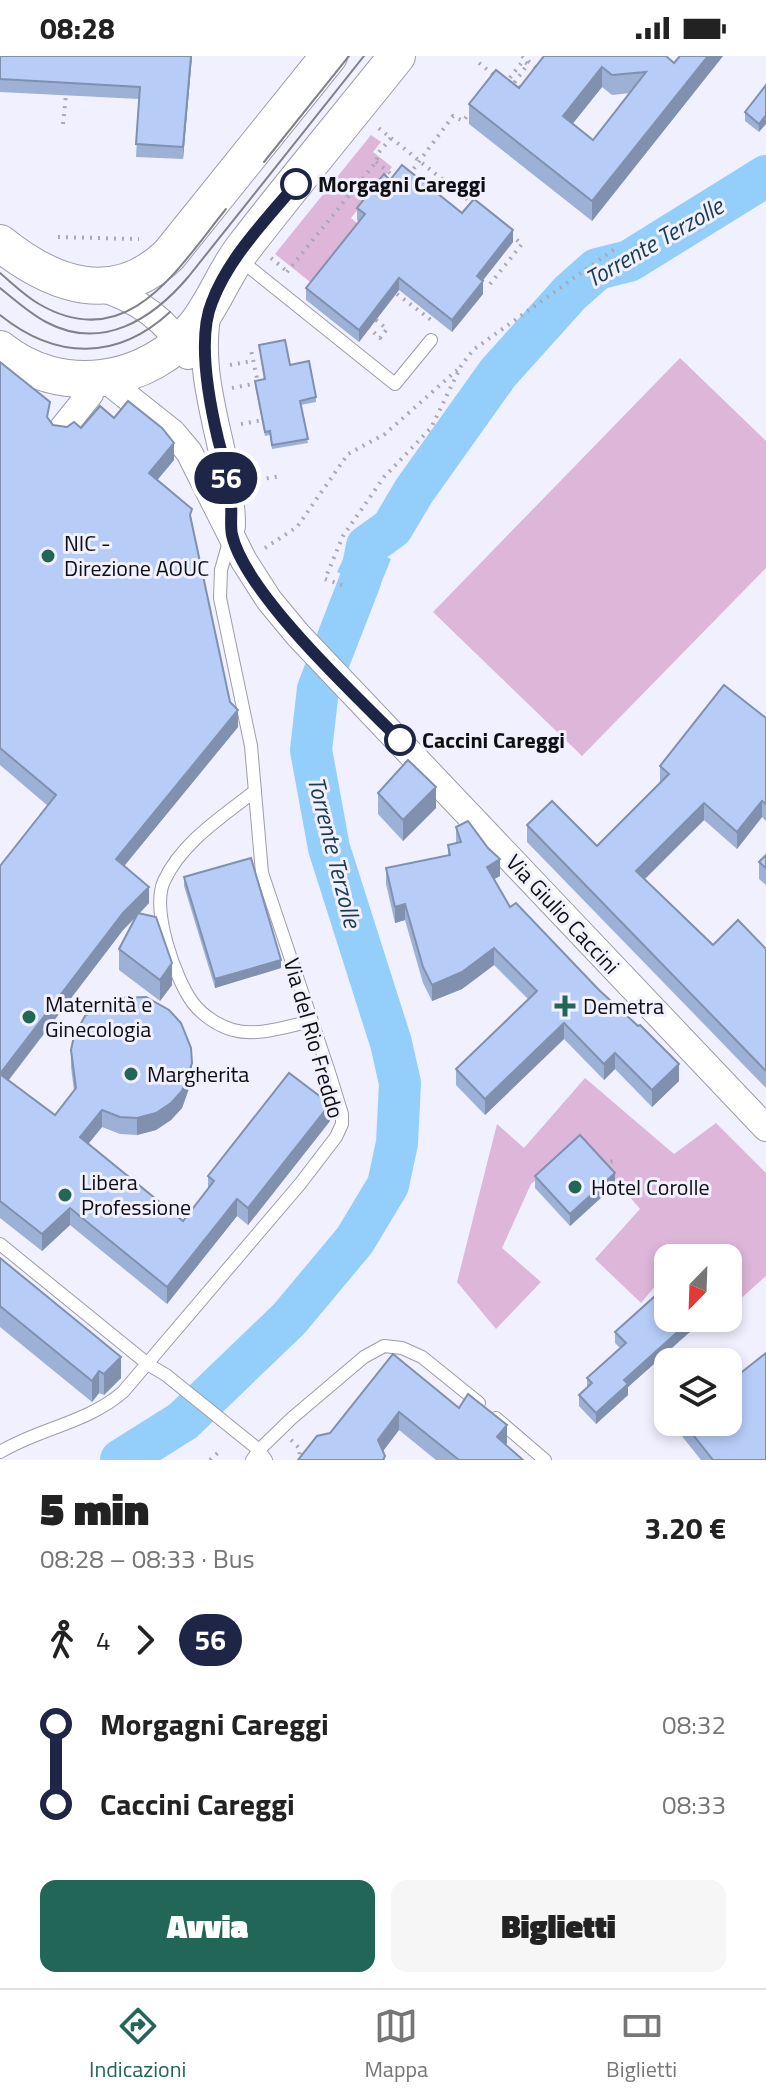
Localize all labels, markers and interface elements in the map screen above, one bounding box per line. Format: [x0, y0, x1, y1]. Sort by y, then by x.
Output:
text: 08:28 [40, 5, 115, 51]
place label: Morgagni Careggi [318, 167, 486, 201]
marker: Morgagni Careggi [281, 169, 311, 199]
water label: Torrente Terzolle [578, 187, 731, 296]
line badge: 56 [190, 452, 262, 504]
text: 56 [210, 456, 242, 499]
place label: NIC - Direzione AOUC [64, 526, 209, 585]
marker: NIC - Direzione AOUC [39, 547, 57, 565]
place label: Caccini Careggi [422, 723, 565, 757]
marker: Caccini Careggi [385, 725, 415, 755]
water label: Torrente Terzolle [299, 773, 372, 933]
street label: Via Giulio Caccini [498, 846, 628, 982]
street label: Via del Rio Freddo [275, 954, 353, 1122]
place label: Maternità e Ginecologia [45, 987, 152, 1046]
place label: Demetra [583, 989, 664, 1023]
marker: Demetra [554, 995, 576, 1017]
marker: Maternità e Ginecologia [20, 1008, 38, 1026]
place label: Margherita [147, 1057, 249, 1091]
marker: Margherita [122, 1065, 140, 1083]
place label: Libera Professione [81, 1165, 191, 1224]
place label: Hotel Corolle [591, 1170, 710, 1204]
marker: Hotel Corolle [566, 1178, 584, 1196]
marker: Libera Professione [56, 1186, 74, 1204]
north arrow [654, 1244, 742, 1332]
map controls [654, 1244, 742, 1436]
button: layers [654, 1348, 742, 1436]
text: 5 min [40, 1475, 149, 1542]
text: 3.20 € [645, 1505, 726, 1551]
text: 08:28 – 08:33 · Bus [40, 1539, 255, 1578]
icon: walk [40, 1618, 84, 1662]
icon: forward [123, 1618, 167, 1662]
text: 56 [195, 1618, 226, 1661]
text: 4 [96, 1621, 111, 1660]
text: Morgagni Careggi [100, 1701, 329, 1747]
text: 08:32 [662, 1705, 726, 1744]
text: Caccini Careggi [100, 1781, 295, 1827]
text: 08:33 [662, 1785, 726, 1824]
button: Avvia [40, 1880, 375, 1972]
button: Biglietti [391, 1880, 726, 1972]
tab: Indicazioni [89, 2004, 186, 2086]
tab: Mappa [364, 2004, 428, 2086]
tab: Biglietti [606, 2004, 677, 2086]

